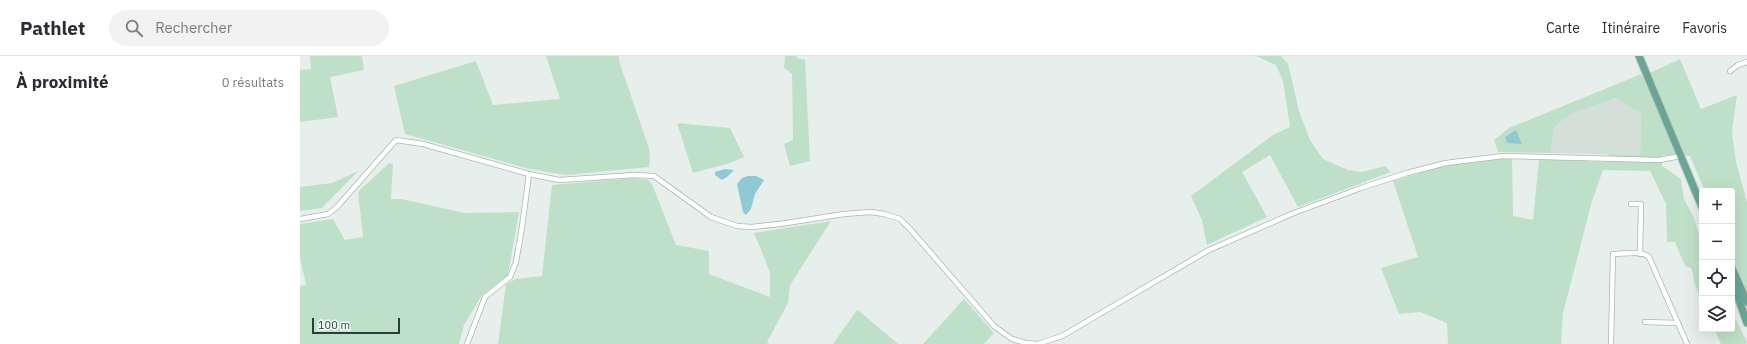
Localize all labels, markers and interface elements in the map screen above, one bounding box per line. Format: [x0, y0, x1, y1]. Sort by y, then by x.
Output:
search box [109, 10, 389, 46]
text: Pathlet [20, 16, 85, 40]
icon: search [123, 17, 145, 39]
text: Rechercher [155, 18, 232, 37]
text: Carte [1546, 19, 1580, 37]
text: Itinéraire [1602, 19, 1660, 37]
text: Favoris [1682, 19, 1727, 37]
text: À proximité [16, 71, 109, 93]
text: 0 résultats [222, 74, 284, 91]
map controls [1699, 188, 1735, 332]
button: + [1699, 188, 1735, 224]
button: − [1699, 224, 1735, 260]
button: locate [1699, 260, 1735, 296]
button: layers [1699, 296, 1735, 332]
scale bar [312, 316, 400, 335]
text: 100 m [318, 318, 350, 332]

